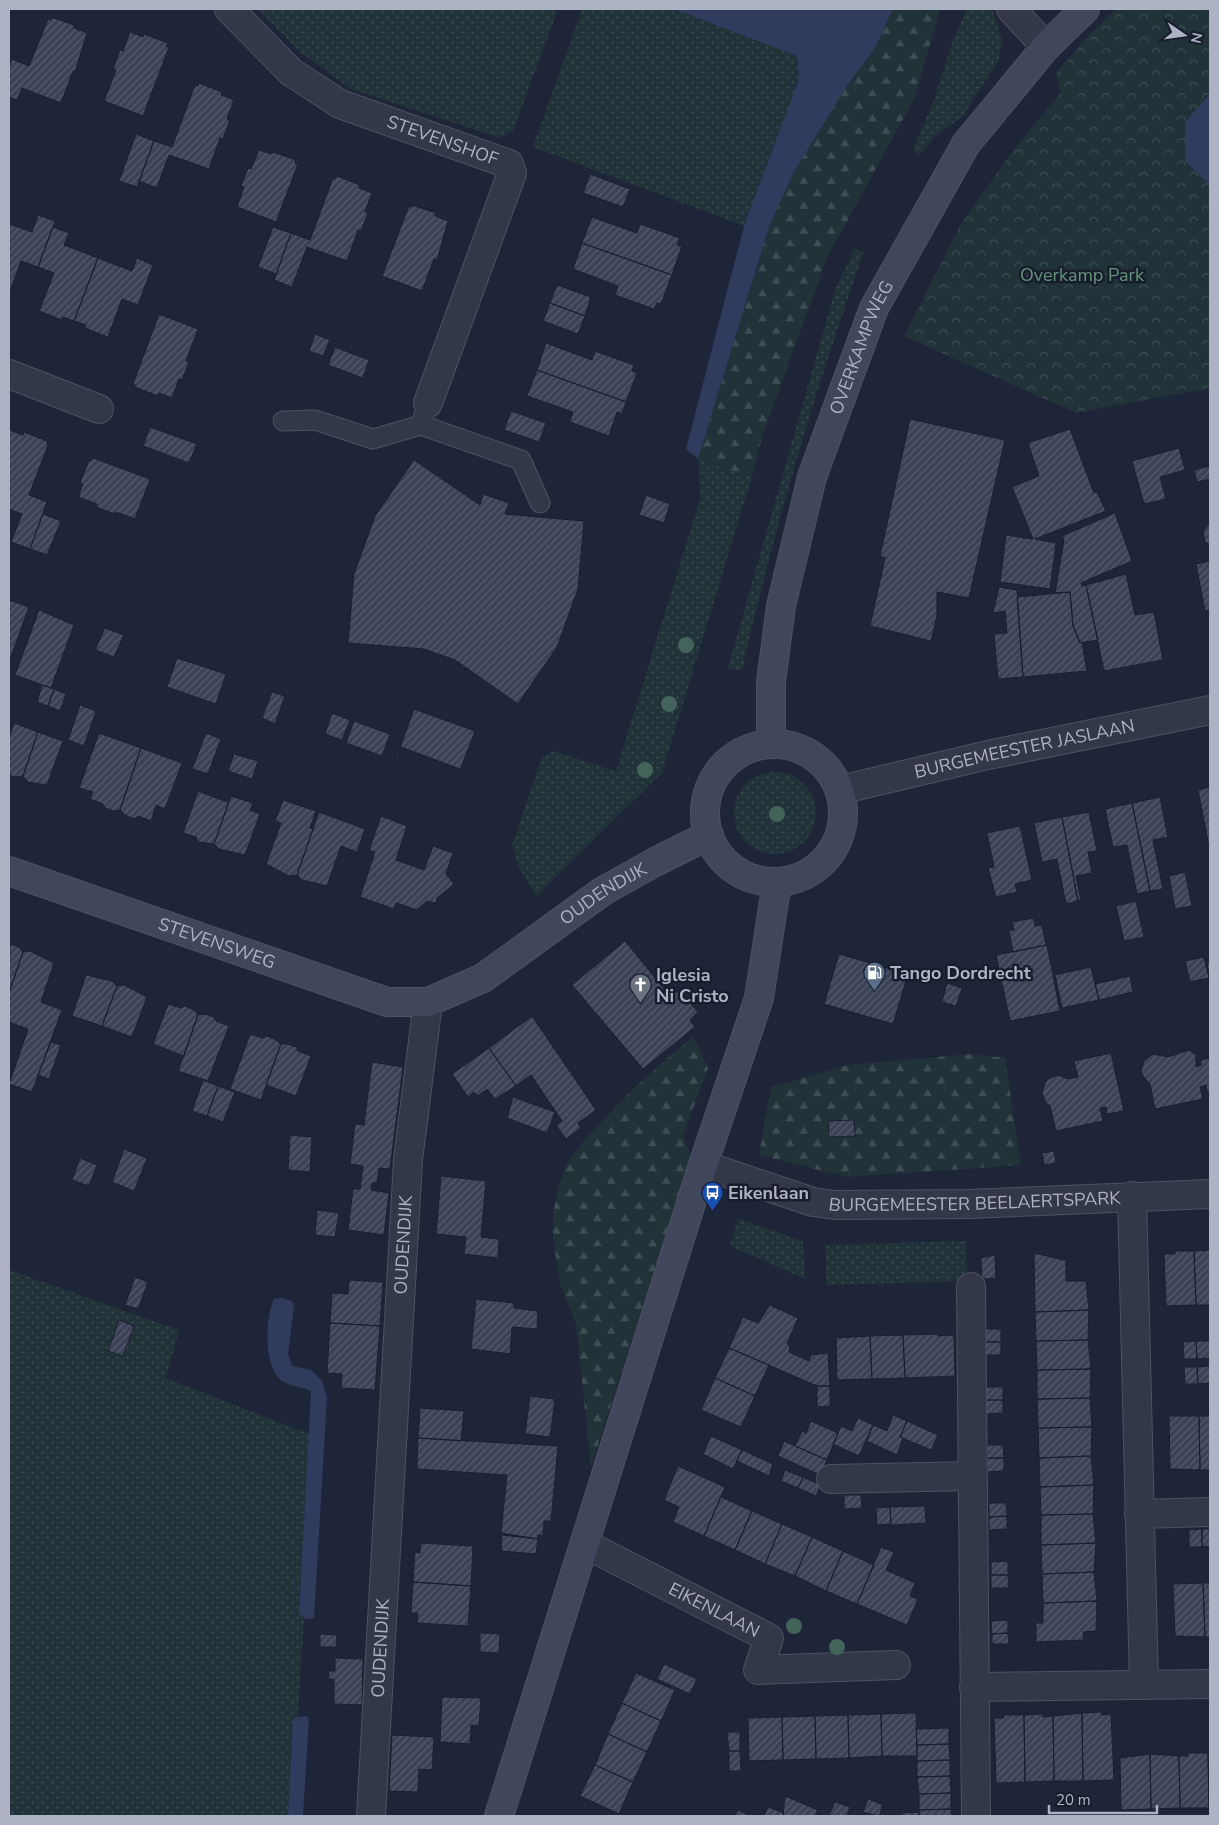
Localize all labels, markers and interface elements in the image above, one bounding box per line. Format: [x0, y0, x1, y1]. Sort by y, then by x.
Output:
north arrow [1159, 10, 1209, 60]
text: N [1186, 31, 1207, 45]
street label: STEVENSHOF [384, 110, 502, 171]
park label: Overkamp Park [1020, 263, 1145, 287]
street label: OVERKAMPWEG [824, 276, 899, 418]
street label: BURGEMEESTER JASLAAN [912, 714, 1137, 784]
street label: OUDENDIJK [555, 857, 652, 931]
street label: STEVENSWEG [155, 912, 279, 974]
fuel station icon: Tango Dordrecht [862, 961, 886, 992]
place label: Tango Dordrecht [890, 961, 1031, 985]
place label: Iglesia Ni Cristo [656, 963, 729, 1008]
church icon: Iglesia Ni Cristo [628, 973, 652, 1004]
bus stop icon: Eikenlaan [700, 1181, 724, 1212]
place label: Eikenlaan [728, 1181, 809, 1205]
street label: BURGEMEESTER BEELAERTSPARK [827, 1186, 1122, 1218]
street label: OUDENDIJK [388, 1194, 418, 1295]
street label: EIKENLAAN [665, 1577, 764, 1643]
street label: OUDENDIJK [366, 1597, 395, 1698]
scale bar [1049, 1782, 1156, 1814]
text: 20 m [1056, 1790, 1091, 1810]

